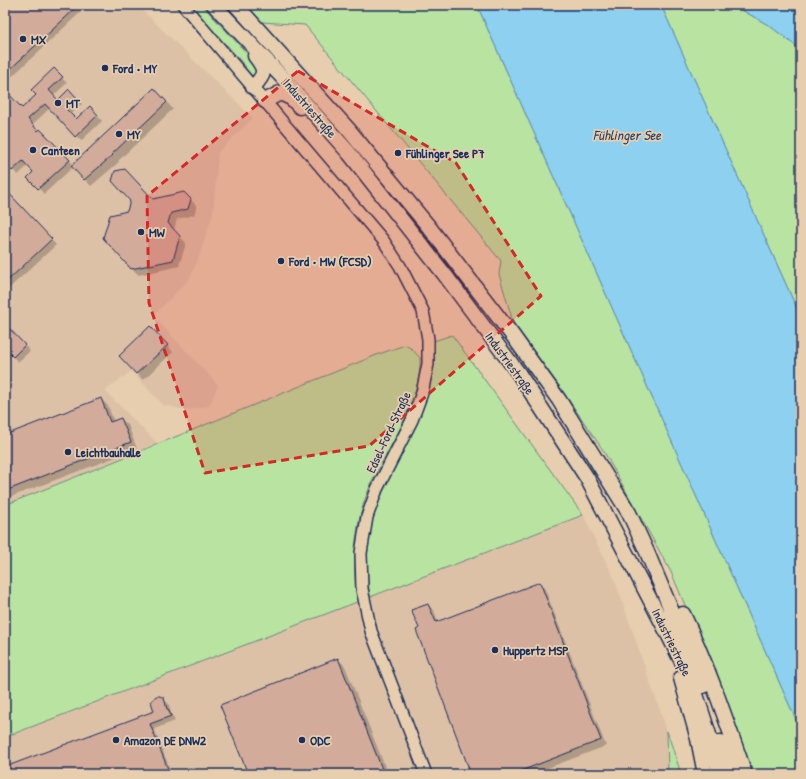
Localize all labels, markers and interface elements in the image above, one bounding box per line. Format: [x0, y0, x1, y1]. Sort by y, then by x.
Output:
place label: MX [31, 30, 47, 48]
marker: MX [18, 34, 28, 44]
place label: Ford • MY [112, 59, 157, 77]
marker: Ford • MY [100, 63, 110, 73]
street label: Industriestraße [279, 74, 341, 142]
place label: MT [66, 94, 81, 112]
marker: MT [53, 98, 63, 108]
place label: MY [127, 125, 141, 143]
water label: Fühlinger See [593, 125, 662, 145]
marker: MY [114, 129, 124, 139]
place label: Canteen [41, 141, 80, 159]
place label: Fühlinger See P7 [405, 144, 485, 163]
marker: Canteen [28, 145, 38, 155]
marker: Fühlinger See P7 [393, 148, 403, 158]
place label: MW [149, 223, 166, 241]
marker: MW [136, 227, 146, 237]
place label: Ford • MW (FCSD) [288, 252, 372, 270]
marker: Ford • MW (FCSD) [276, 256, 286, 266]
street label: Industriestraße [481, 328, 539, 398]
street label: Edsel-Ford-Straße [361, 388, 415, 476]
place label: Leichtbauhalle [76, 443, 142, 461]
marker: Leichtbauhalle [63, 447, 73, 457]
street label: Industriestraße [648, 605, 696, 679]
place label: Huppertz MSP [503, 641, 569, 660]
marker: Huppertz MSP [490, 645, 500, 655]
place label: Amazon DE DNW2 [124, 731, 207, 749]
place label: ODC [310, 731, 331, 749]
marker: Amazon DE DNW2 [111, 735, 121, 745]
marker: ODC [297, 735, 307, 745]

